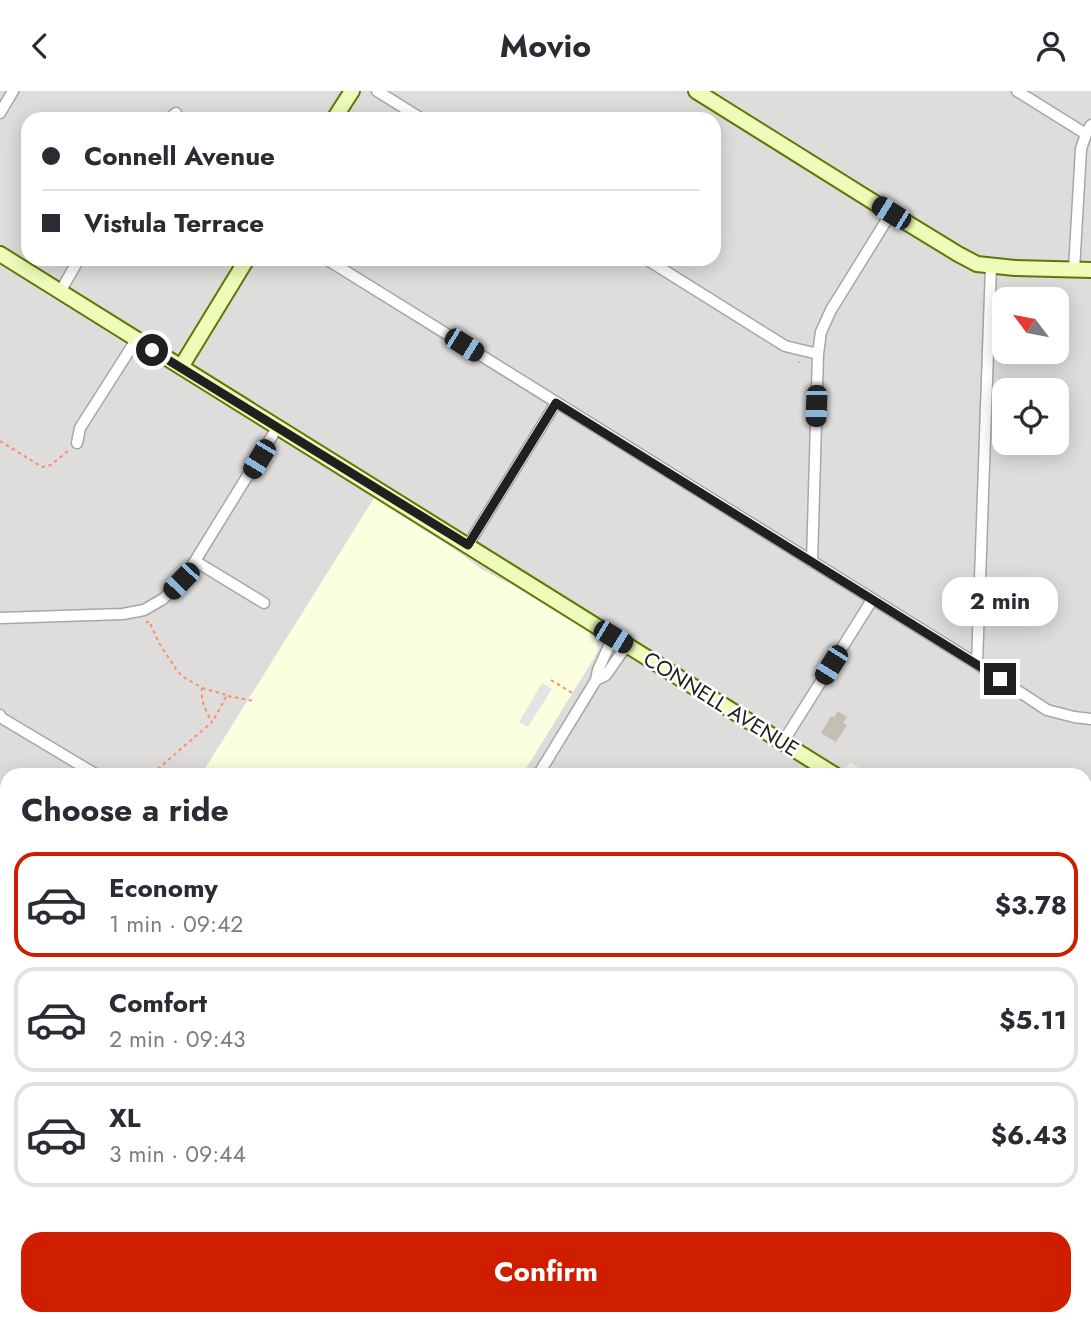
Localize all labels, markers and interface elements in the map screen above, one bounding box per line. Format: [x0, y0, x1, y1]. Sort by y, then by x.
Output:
text: Movio [500, 23, 591, 69]
icon: back [21, 27, 59, 65]
icon: person [1032, 27, 1070, 65]
text: Connell Avenue [84, 137, 275, 175]
car [868, 193, 915, 233]
text: Vistula Terrace [84, 204, 264, 242]
north arrow [992, 287, 1069, 364]
map controls [992, 287, 1069, 455]
car [441, 325, 488, 365]
route start [136, 334, 168, 366]
button: locate [992, 378, 1069, 455]
car [805, 385, 828, 427]
car [240, 436, 279, 482]
car [159, 559, 204, 603]
callout: 2 min [942, 577, 1058, 627]
text: 2 min [970, 584, 1030, 618]
car [590, 617, 637, 657]
car [811, 642, 852, 688]
street label: CONNELL AVENUE [637, 644, 805, 764]
route end [984, 663, 1016, 695]
text: Choose a ride [21, 787, 229, 833]
text: Economy [109, 869, 218, 907]
icon: car [25, 873, 88, 936]
text: $3.78 [995, 886, 1067, 924]
text: 1 min · 09:42 [109, 907, 243, 941]
text: Comfort [109, 984, 207, 1022]
icon: car [25, 988, 88, 1051]
text: $5.11 [999, 1001, 1067, 1039]
text: 2 min · 09:43 [109, 1022, 246, 1056]
text: XL [109, 1099, 141, 1137]
icon: car [25, 1103, 88, 1166]
text: $6.43 [991, 1116, 1067, 1154]
text: 3 min · 09:44 [109, 1137, 246, 1171]
button: Confirm [21, 1232, 1071, 1312]

